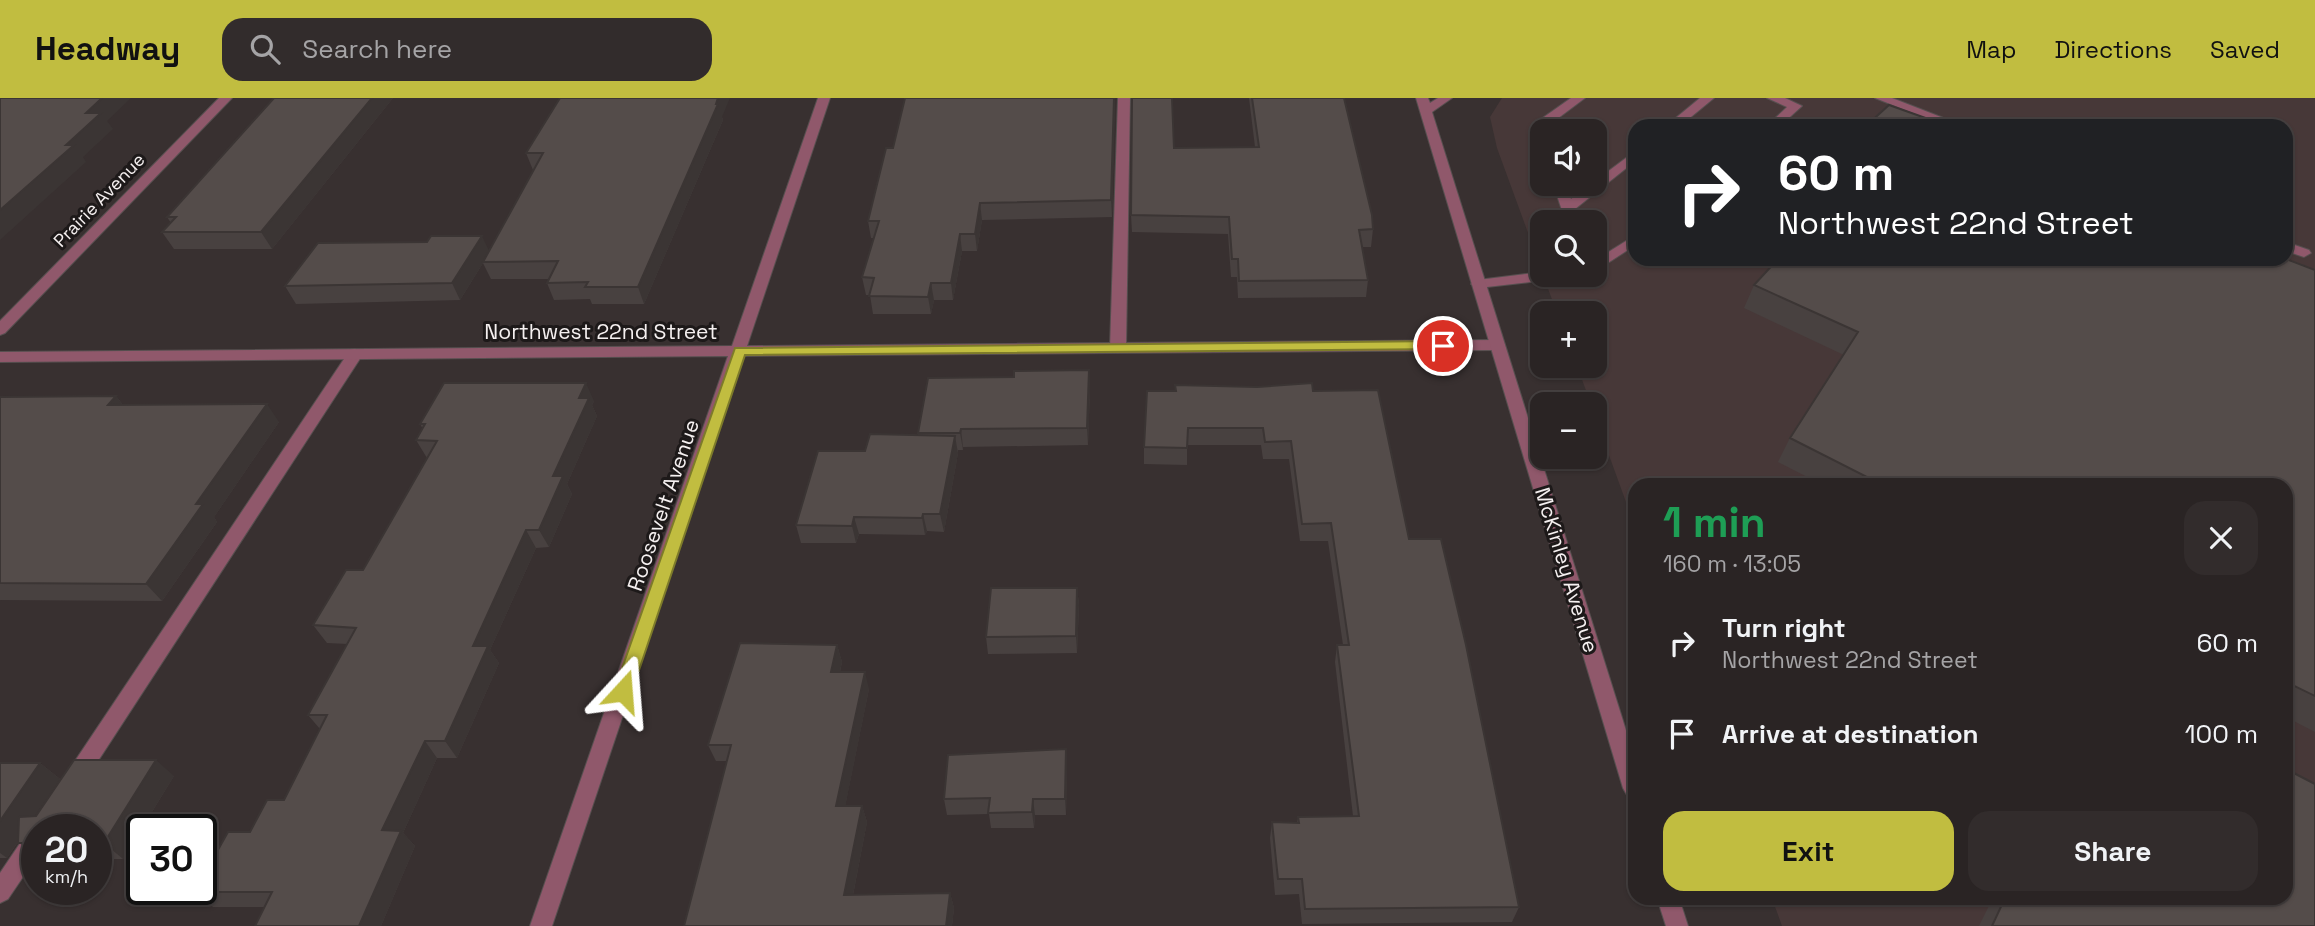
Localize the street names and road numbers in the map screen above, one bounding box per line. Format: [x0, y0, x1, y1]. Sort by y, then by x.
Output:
street label: Prairie Avenue [48, 148, 150, 252]
street label: Northwest 22nd Street [484, 318, 718, 345]
street label: Roosevelt Avenue [621, 416, 705, 594]
street label: McKinley Avenue [1529, 484, 1605, 656]

